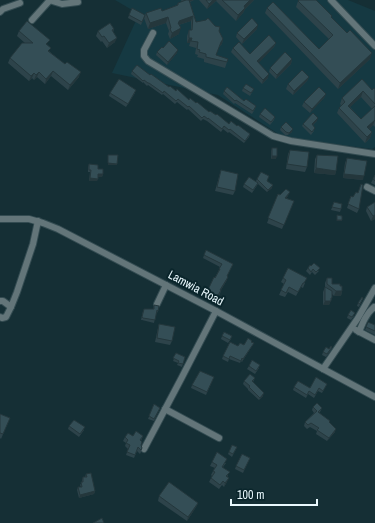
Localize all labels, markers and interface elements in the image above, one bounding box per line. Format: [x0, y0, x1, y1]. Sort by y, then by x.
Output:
street label: Lamwia Road [165, 267, 227, 309]
scale bar [231, 481, 317, 507]
text: 100 m [237, 487, 264, 503]

